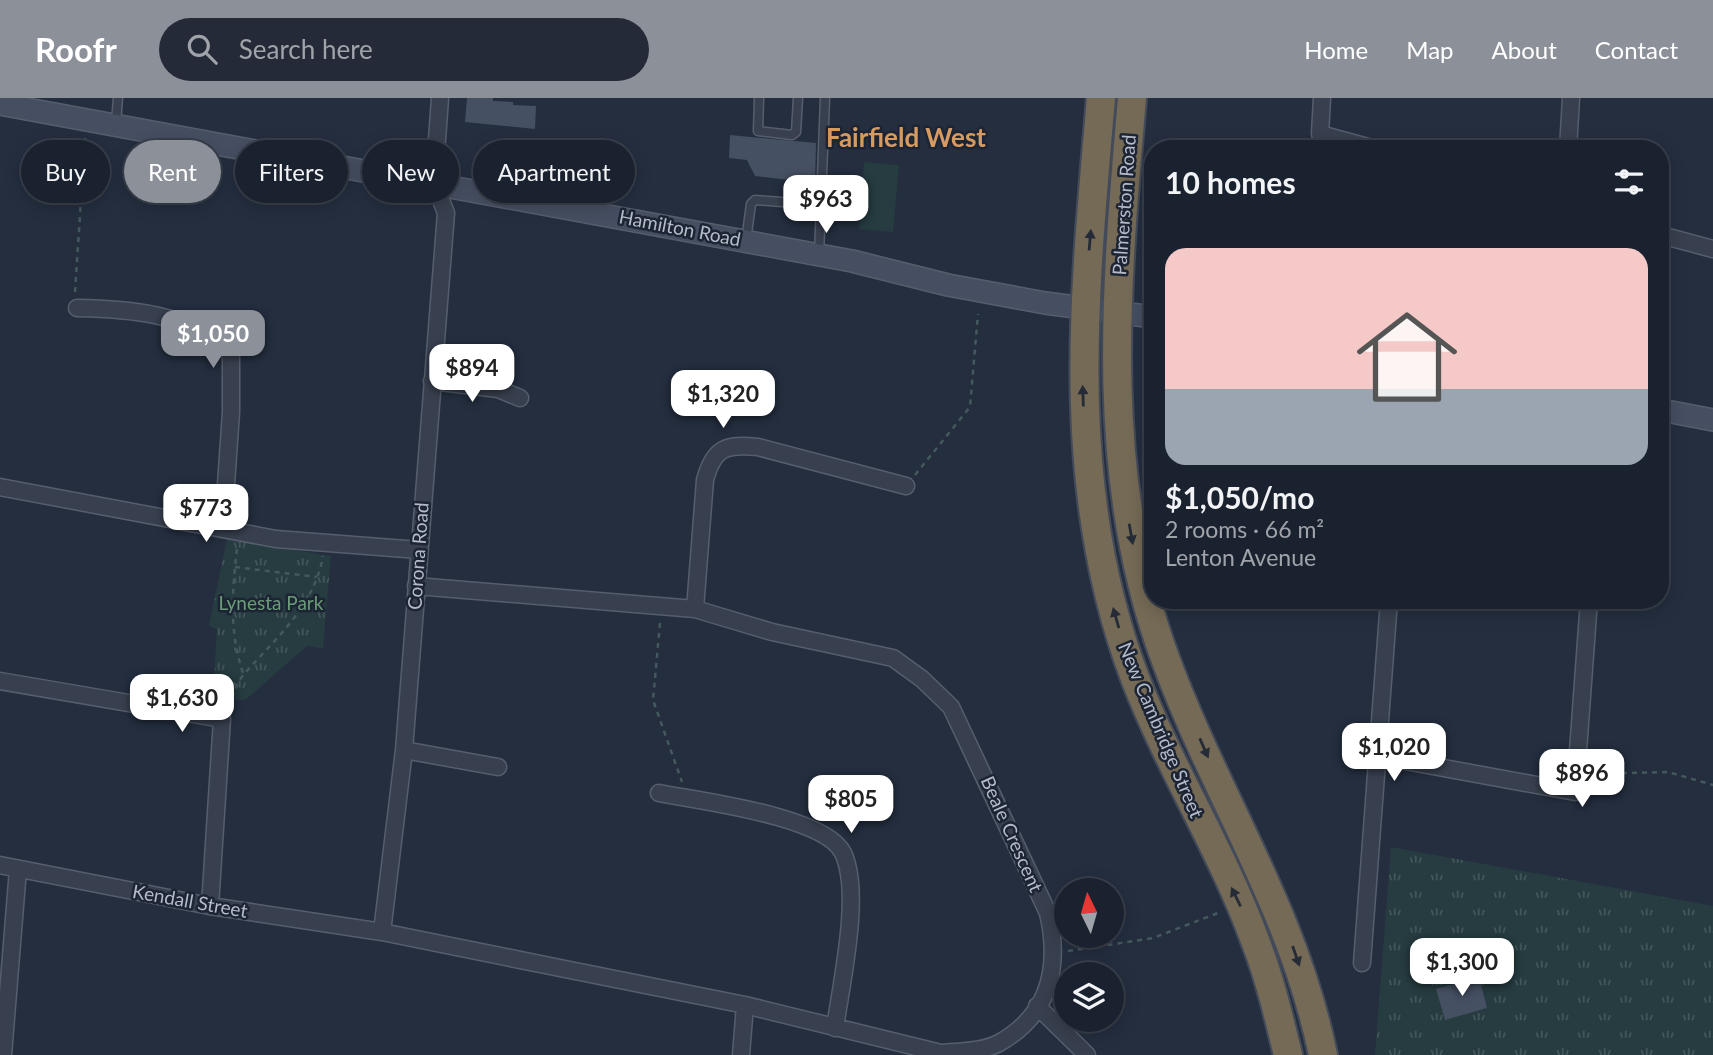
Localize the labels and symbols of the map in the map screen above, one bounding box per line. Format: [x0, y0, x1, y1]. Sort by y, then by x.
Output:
district label: Fairfield West [826, 121, 986, 153]
street label: Palmerston Road [1107, 134, 1140, 276]
pin: $963 [785, 176, 867, 235]
street label: Hamilton Road [617, 204, 743, 251]
one-way arrow [1085, 229, 1096, 251]
pin: $1,050 [156, 310, 270, 370]
pin: $894 [431, 344, 513, 404]
pin: $1,320 [666, 370, 780, 430]
one-way arrow [1077, 384, 1088, 406]
pin: $773 [165, 484, 247, 544]
street label: Corona Road [402, 501, 433, 610]
one-way arrow [1126, 523, 1137, 545]
park label: Lynesta Park [219, 591, 324, 614]
one-way arrow [1110, 607, 1121, 629]
street label: New Cambridge Street [1114, 638, 1209, 821]
pin: $1,630 [125, 674, 239, 734]
pin: $1,020 [1337, 724, 1451, 783]
one-way arrow [1198, 738, 1210, 758]
pin: $896 [1541, 750, 1623, 809]
street label: Beale Crescent [977, 772, 1048, 896]
pin: $805 [810, 776, 892, 835]
north arrow [1054, 878, 1124, 948]
street label: Kendall Street [131, 879, 250, 922]
one-way arrow [1231, 887, 1242, 907]
pin: $1,300 [1405, 939, 1519, 998]
one-way arrow [1291, 946, 1302, 967]

